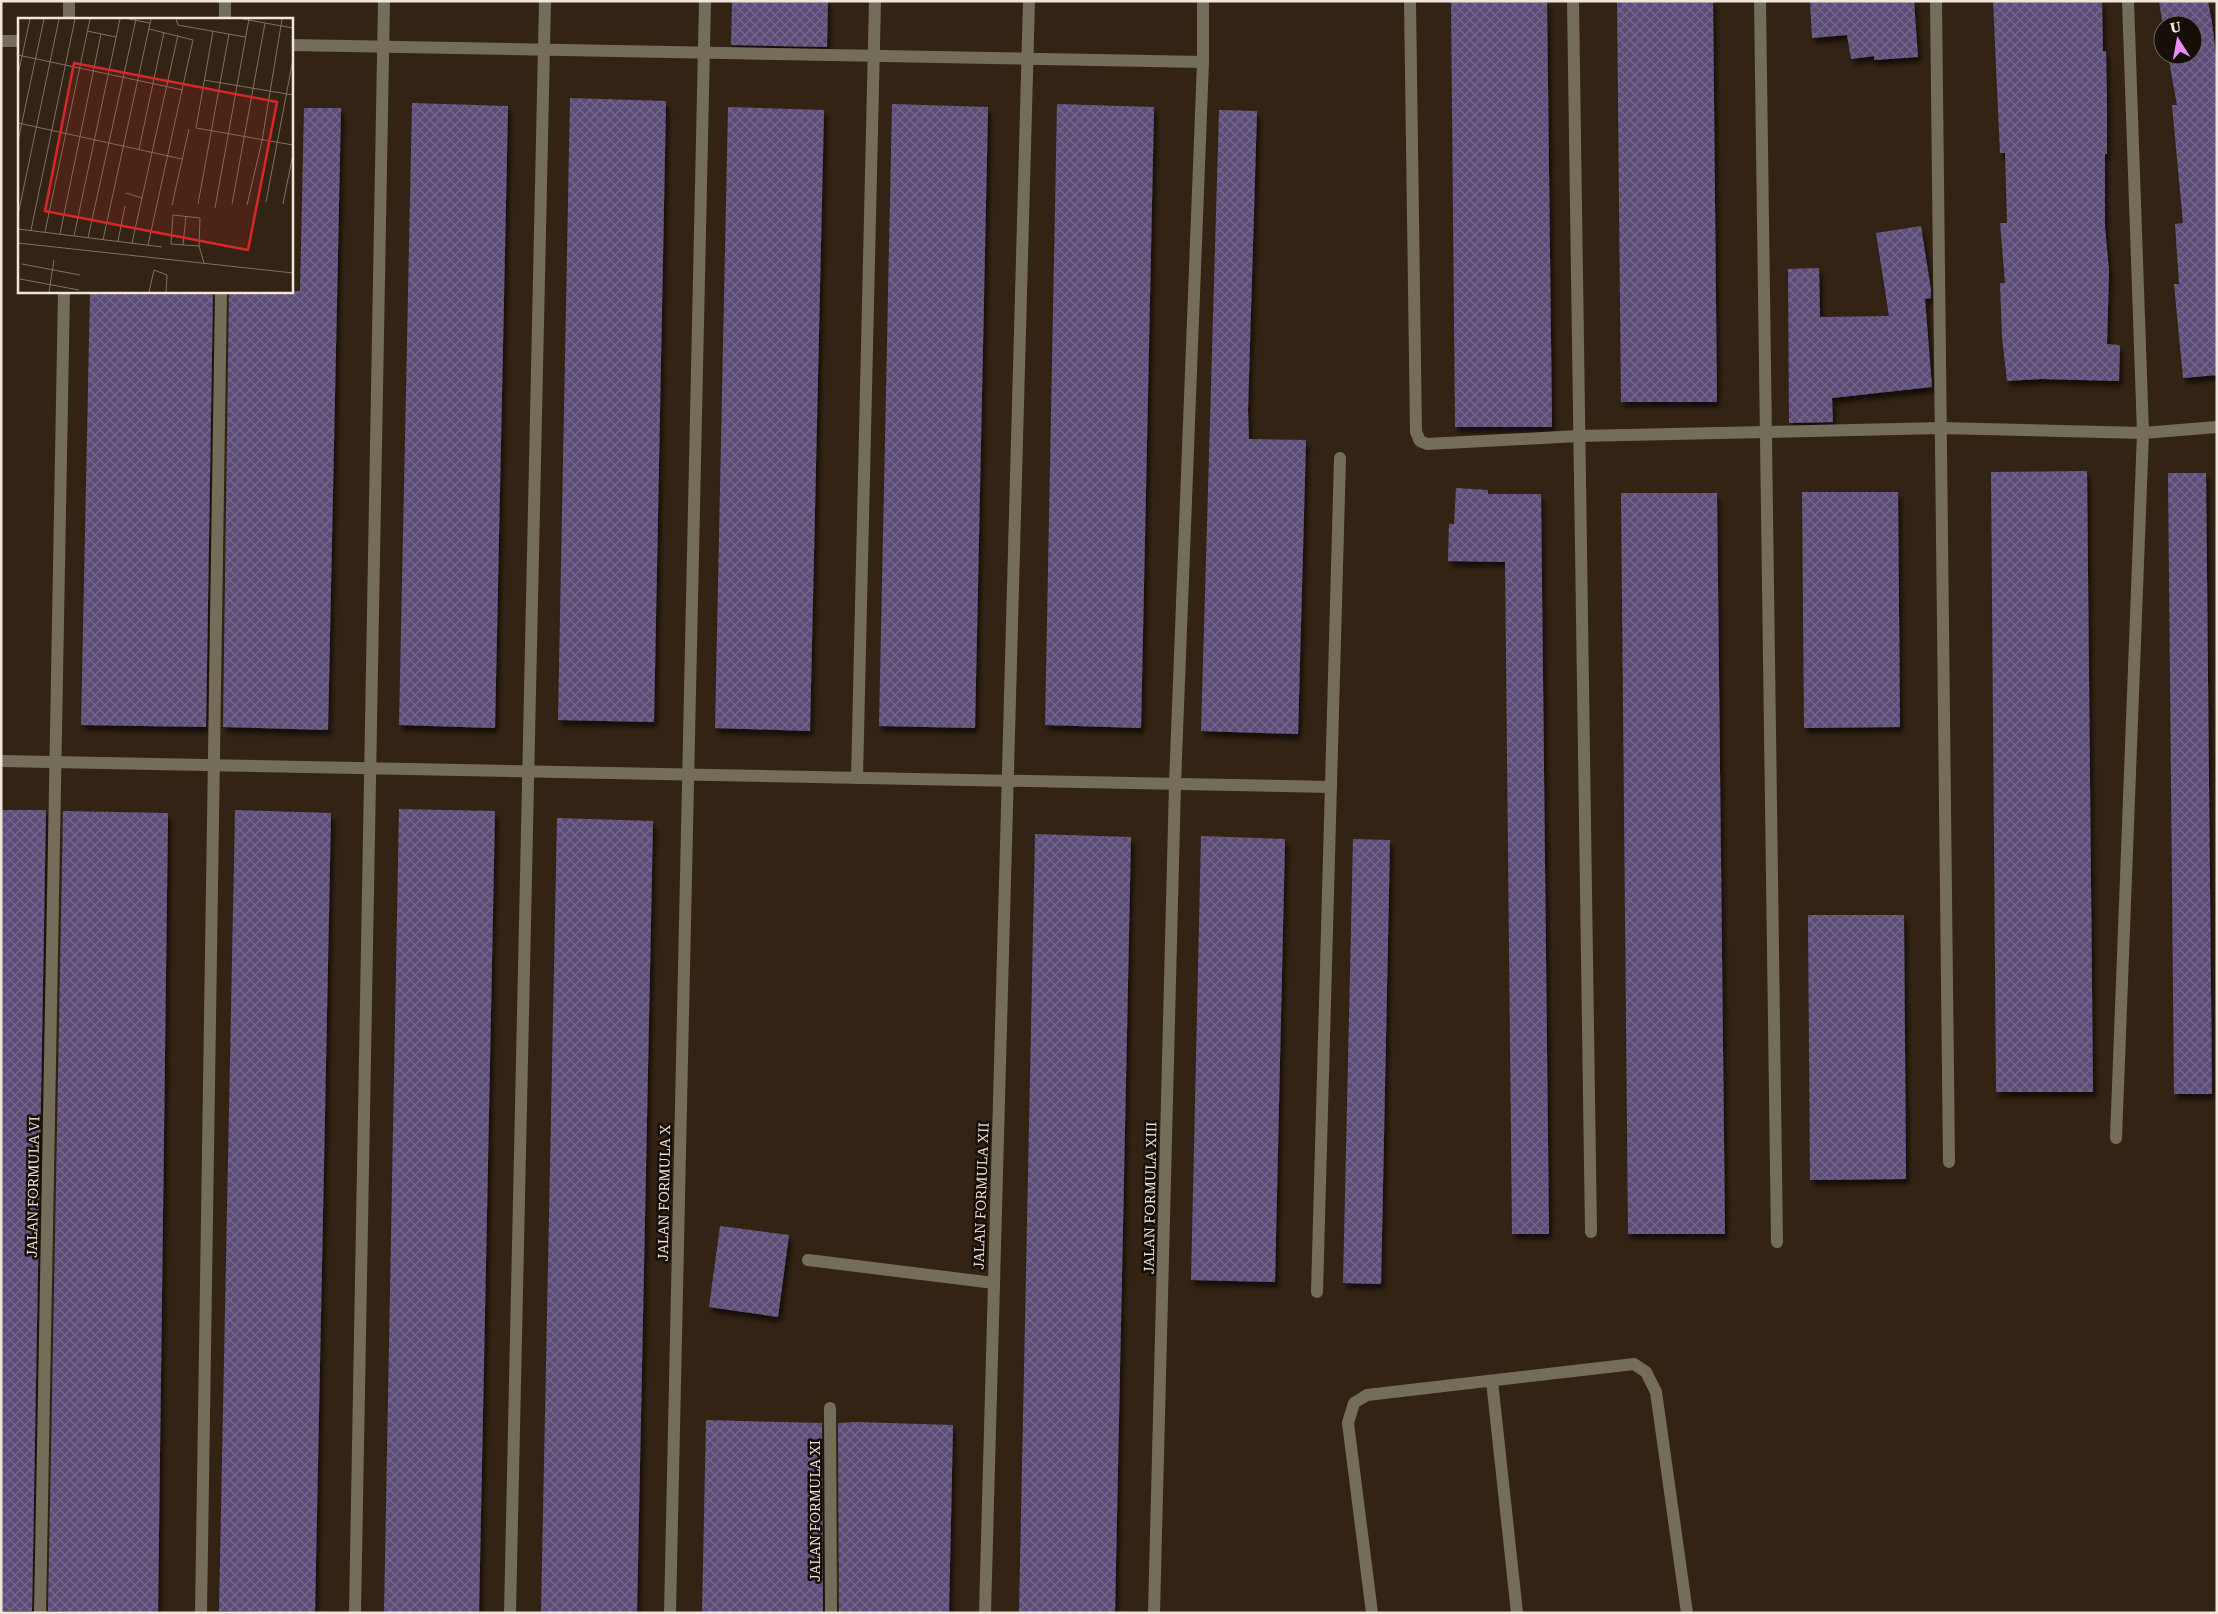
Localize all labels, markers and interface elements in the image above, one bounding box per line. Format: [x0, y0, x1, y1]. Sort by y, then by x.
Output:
north arrow [2153, 15, 2203, 65]
inset map [18, 18, 292, 292]
text: U [2169, 18, 2183, 36]
street label: JALAN FORMULA VI [24, 1116, 42, 1258]
street label: JALAN FORMULA XII [970, 1122, 992, 1270]
street label: JALAN FORMULA XIII [1141, 1122, 1159, 1274]
street label: JALAN FORMULA X [655, 1124, 673, 1262]
street label: JALAN FORMULA XI [807, 1440, 823, 1582]

